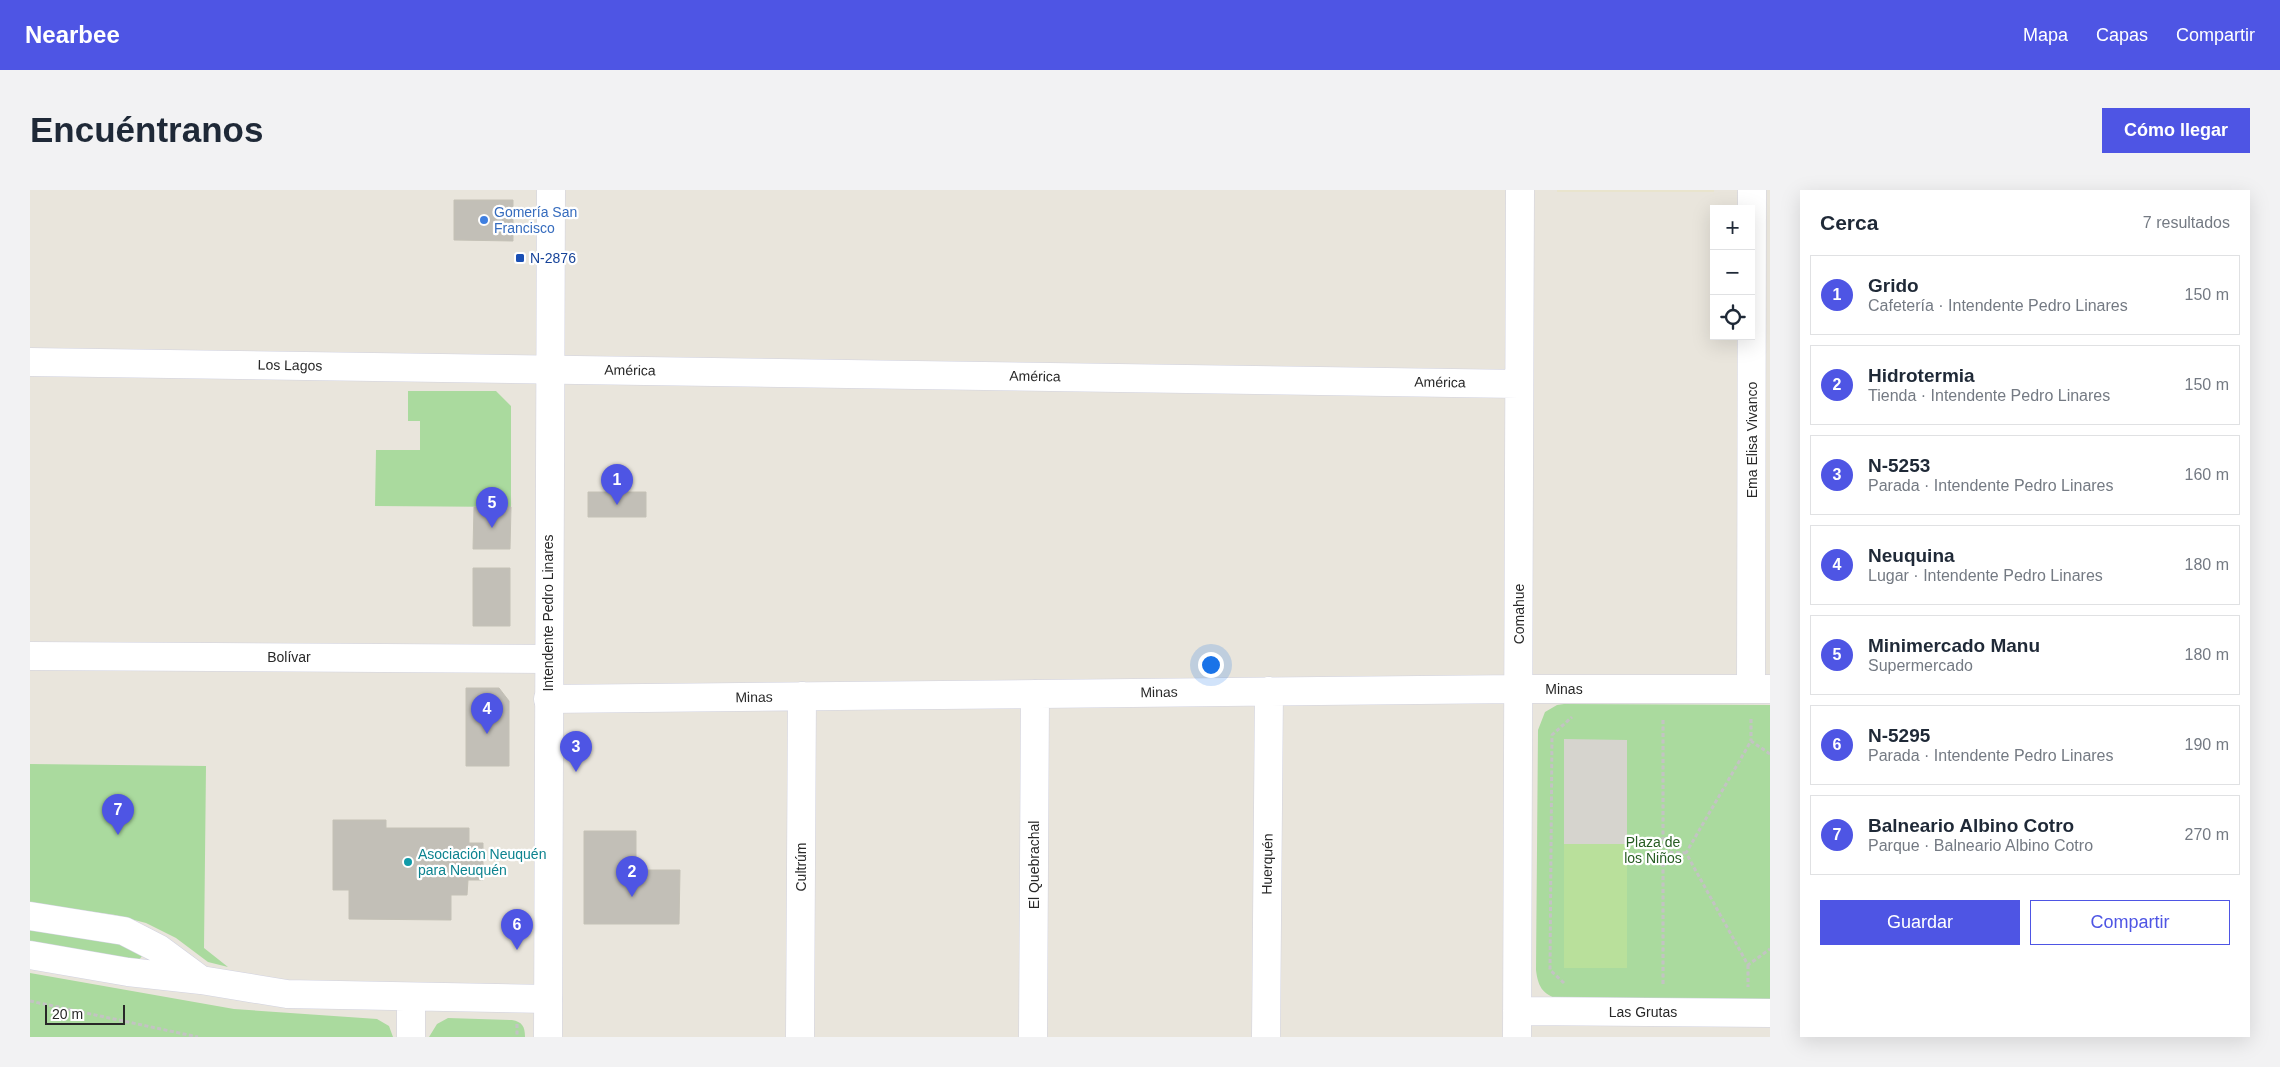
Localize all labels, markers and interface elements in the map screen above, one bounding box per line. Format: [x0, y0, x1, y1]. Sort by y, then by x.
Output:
text: Nearbee [25, 21, 120, 48]
text: Mapa [2023, 25, 2068, 45]
text: Capas [2096, 25, 2148, 45]
text: Compartir [2176, 25, 2255, 45]
button: Cómo llegar [2102, 108, 2250, 153]
text: Encuéntranos [30, 110, 263, 149]
place label: Gomería San Francisco [494, 204, 577, 236]
map controls [1710, 205, 1755, 340]
button: + [1710, 205, 1755, 250]
text: Cerca [1820, 211, 1878, 234]
marker: Gomería San Francisco [478, 214, 490, 226]
text: 7 resultados [2143, 214, 2230, 231]
place label: N-2876 [530, 250, 576, 266]
button: − [1710, 250, 1755, 295]
marker: N-2876 [514, 252, 526, 264]
text: Grido [1868, 275, 1919, 296]
text: 1 [1833, 286, 1841, 303]
text: 150 m [2185, 286, 2229, 303]
button: locate [1710, 295, 1755, 340]
text: Cafetería · Intendente Pedro Linares [1868, 297, 2128, 314]
street label: Los Lagos [258, 356, 322, 374]
street label: América [604, 362, 656, 378]
text: Hidrotermia [1868, 365, 1975, 386]
street label: América [1009, 368, 1061, 384]
street label: América [1414, 374, 1466, 390]
text: 2 [1833, 376, 1841, 393]
text: 150 m [2185, 376, 2229, 393]
street label: Ema Elisa Vivanco [1744, 382, 1760, 498]
text: Tienda · Intendente Pedro Linares [1868, 387, 2110, 404]
text: N-5253 [1868, 455, 1930, 476]
pin: 1 [601, 464, 633, 505]
text: 3 [1833, 466, 1841, 483]
text: 160 m [2185, 466, 2229, 483]
text: Parada · Intendente Pedro Linares [1868, 477, 2114, 494]
pin: 5 [476, 487, 508, 528]
street label: Intendente Pedro Linares [540, 534, 556, 692]
text: Neuquina [1868, 545, 1955, 566]
text: 4 [1833, 556, 1841, 573]
text: 180 m [2185, 556, 2229, 573]
text: Lugar · Intendente Pedro Linares [1868, 567, 2103, 584]
street label: Comahue [1511, 583, 1527, 644]
text: Minimercado Manu [1868, 635, 2040, 656]
text: 5 [1833, 646, 1841, 663]
text: 180 m [2185, 646, 2229, 663]
street label: Bolívar [267, 649, 311, 665]
your location [1198, 652, 1224, 678]
text: Supermercado [1868, 657, 1973, 674]
street label: Minas [1545, 681, 1583, 697]
street label: Minas [1140, 684, 1178, 700]
street label: Minas [735, 689, 773, 705]
pin: 4 [471, 693, 503, 734]
text: N-5295 [1868, 725, 1930, 746]
pin: 3 [560, 731, 592, 772]
text: 6 [1833, 736, 1841, 753]
text: 190 m [2185, 736, 2229, 753]
text: Parada · Intendente Pedro Linares [1868, 747, 2114, 764]
pin: 7 [102, 794, 134, 835]
text: Balneario Albino Cotro [1868, 815, 2074, 836]
street label: El Quebrachal [1026, 821, 1042, 909]
text: 7 [1833, 826, 1841, 843]
text: 270 m [2185, 826, 2229, 843]
street label: Huerquén [1258, 833, 1276, 895]
park label: Plaza de los Niños [1624, 834, 1682, 866]
text: Parque · Balneario Albino Cotro [1868, 837, 2093, 854]
street label: Cultrúm [793, 842, 809, 892]
place label: Asociación Neuquén para Neuquén [418, 846, 546, 878]
marker: Asociación Neuquén para Neuquén [402, 856, 414, 868]
pin: 2 [616, 856, 648, 897]
button: Guardar [1820, 900, 2020, 945]
button: Compartir [2030, 900, 2230, 945]
pin: 6 [501, 909, 533, 950]
scale bar [45, 1002, 125, 1025]
street label: Las Grutas [1609, 1004, 1677, 1020]
text: 20 m [52, 1006, 83, 1022]

